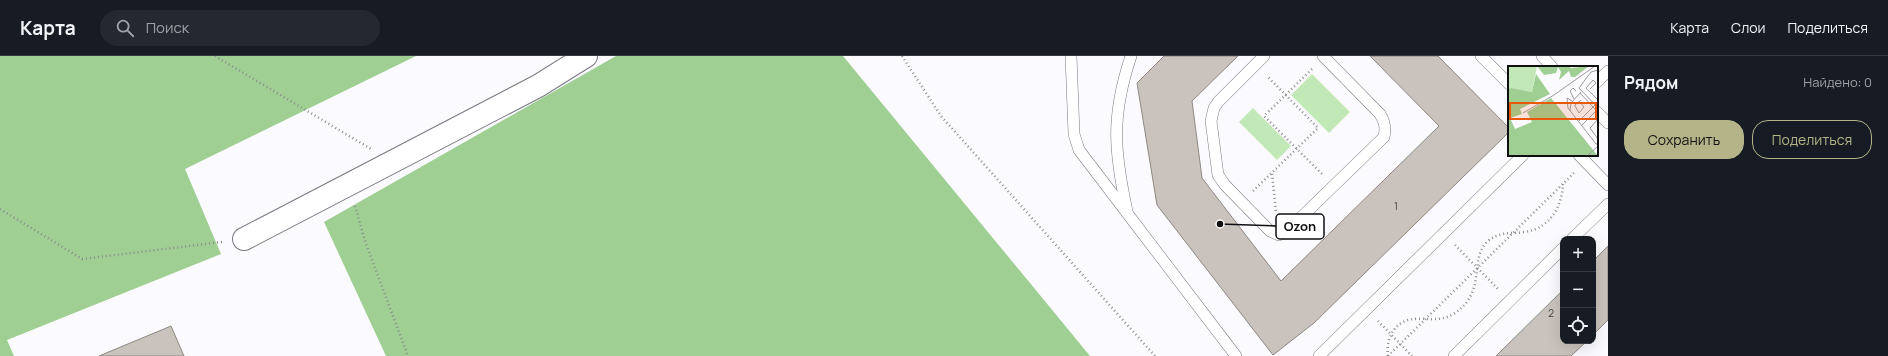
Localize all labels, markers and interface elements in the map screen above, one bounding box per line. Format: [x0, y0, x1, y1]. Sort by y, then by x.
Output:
search box [100, 10, 380, 46]
text: Карта [20, 15, 76, 41]
icon: search [114, 17, 136, 39]
text: Поиск [146, 17, 189, 38]
text: Карта [1670, 18, 1709, 37]
text: Слои [1731, 18, 1765, 37]
text: Поделиться [1787, 18, 1868, 37]
inset map [1508, 66, 1598, 156]
text: Рядом [1624, 71, 1678, 94]
text: Найдено: 0 [1803, 73, 1872, 91]
button: Сохранить [1624, 120, 1744, 159]
button: Поделиться [1752, 120, 1872, 159]
house number: 1 [1394, 199, 1398, 213]
callout: Ozon [1276, 214, 1324, 239]
text: Ozon [1284, 217, 1316, 235]
map controls [1560, 236, 1596, 344]
button: + [1560, 236, 1596, 272]
button: − [1560, 272, 1596, 308]
house number: 2 [1548, 306, 1554, 320]
button: locate [1560, 308, 1596, 344]

